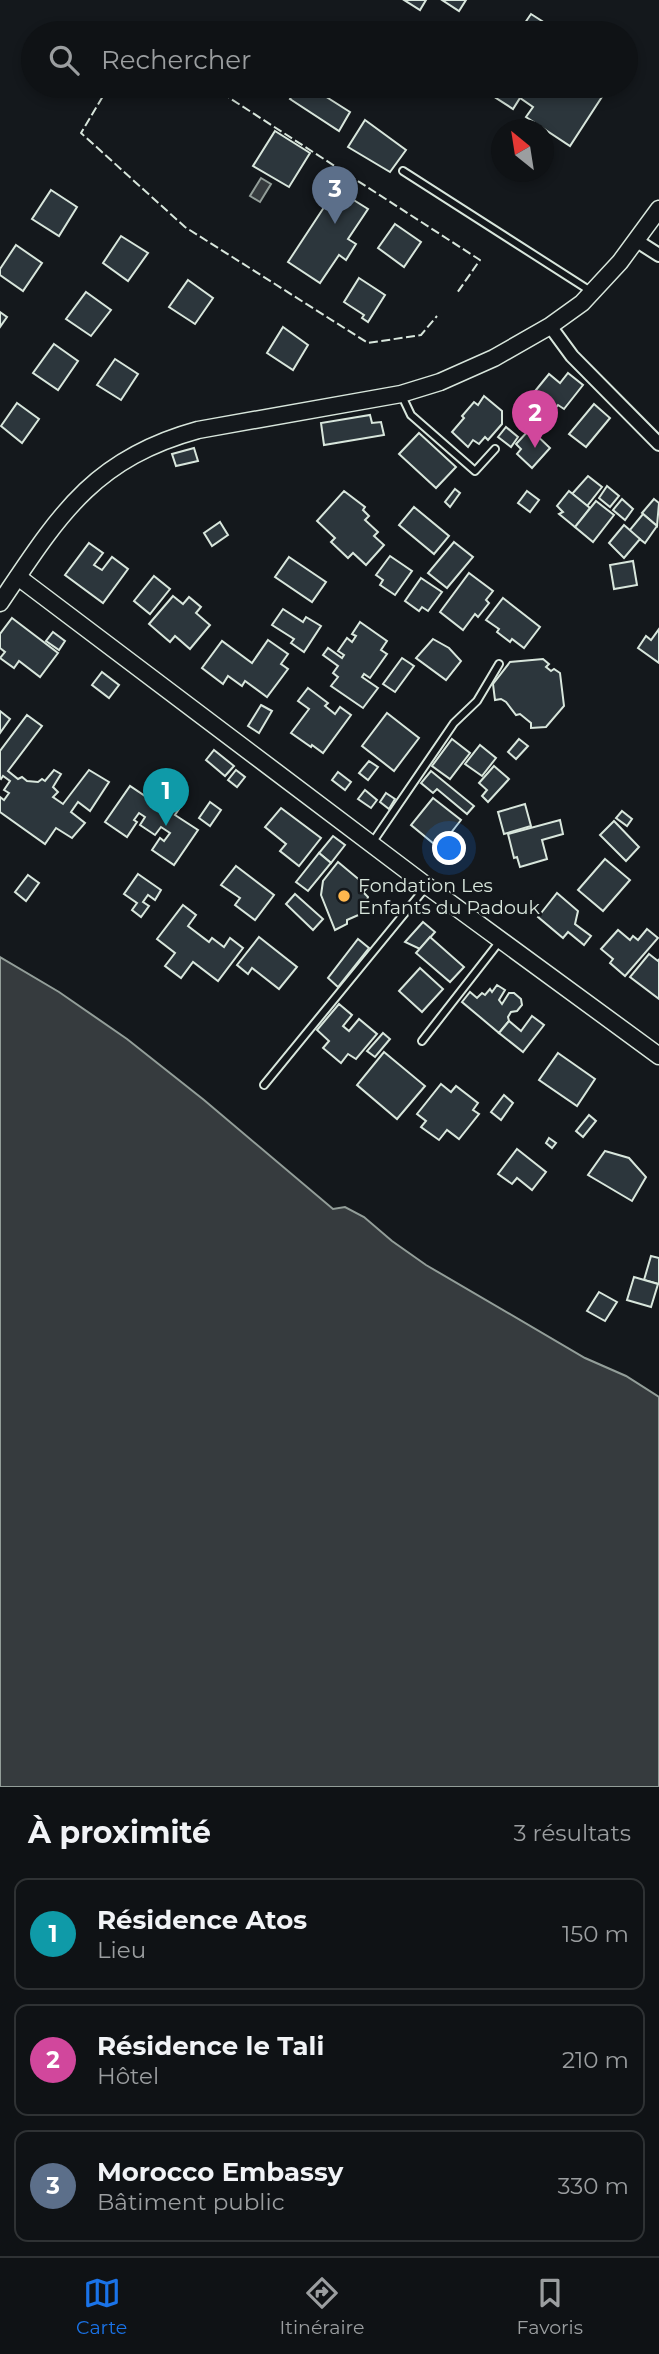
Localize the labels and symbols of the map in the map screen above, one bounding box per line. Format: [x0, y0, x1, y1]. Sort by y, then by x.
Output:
north arrow [491, 119, 554, 182]
pin: 3 [312, 166, 358, 224]
pin: 2 [512, 390, 558, 448]
pin: 1 [143, 768, 189, 826]
your location [432, 831, 466, 865]
place label: Fondation Les Enfants du Padouk [358, 874, 541, 919]
marker: Fondation Les Enfants du Padouk [336, 888, 352, 904]

